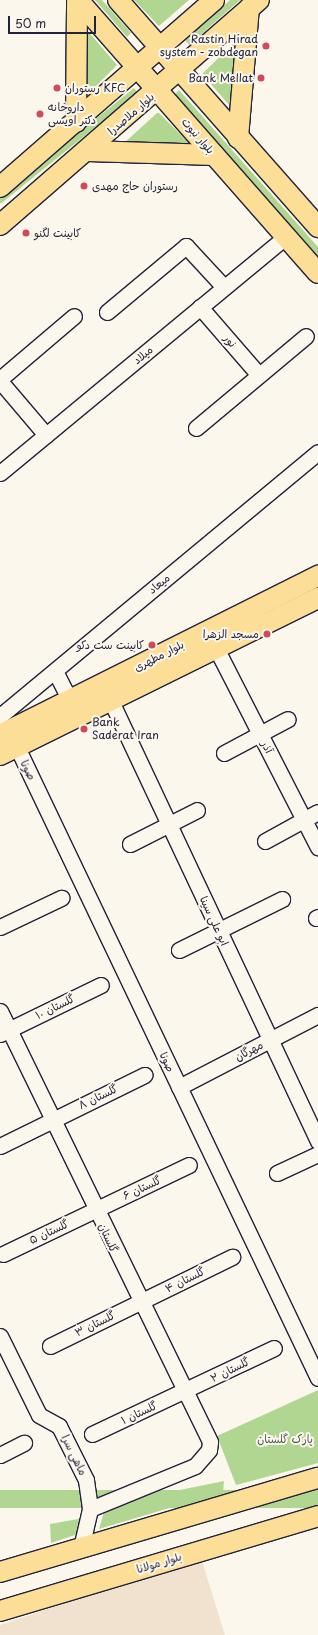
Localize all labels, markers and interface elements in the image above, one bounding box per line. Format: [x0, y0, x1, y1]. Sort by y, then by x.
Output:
scale bar [10, 8, 98, 34]
text: 50 m [15, 14, 46, 32]
place label: Rastin Hirad system - zobdegan [160, 33, 258, 59]
marker: Rastin Hirad system - zobdegan [261, 41, 271, 51]
place label: Bank Mellat [189, 71, 253, 85]
marker: Bank Mellat [256, 73, 266, 83]
place label: رستوران KFC [65, 81, 125, 95]
marker: رستوران KFC [52, 83, 62, 93]
street label: بلوار ملاصدرا [105, 90, 157, 138]
place label: داروخانه دکتر اویسی [48, 101, 96, 127]
marker: داروخانه دکتر اویسی [35, 109, 45, 119]
street label: بلوار نبوت [179, 115, 217, 157]
place label: رستوران حاج مهدی [92, 179, 178, 193]
marker: رستوران حاج مهدی [79, 181, 89, 191]
place label: کابینت لگنو [34, 226, 81, 240]
marker: کابینت لگنو [21, 228, 31, 238]
street label: نور [221, 332, 239, 350]
street label: میلاد [130, 343, 156, 367]
street label: میعاد [145, 571, 173, 597]
place label: مسجد الزهرا [203, 627, 259, 641]
marker: مسجد الزهرا [262, 629, 272, 639]
place label: کابینت ست دکو [76, 638, 144, 652]
street label: بلوار مطهری [132, 638, 186, 674]
marker: کابینت ست دکو [147, 640, 157, 650]
place label: Bank Saderat Iran [92, 716, 159, 742]
marker: Bank Saderat Iran [79, 724, 89, 734]
street label: آذر [258, 739, 276, 755]
street label: صونا [18, 758, 38, 782]
street label: ابو علی سینا [197, 894, 231, 948]
street label: گلستان ۱۰ [33, 992, 77, 1022]
street label: مهرگان [233, 1038, 265, 1064]
street label: صونا [157, 1050, 177, 1074]
street label: گلستان ۸ [76, 1082, 120, 1112]
street label: گلستان ۶ [121, 1173, 163, 1203]
street label: گلستان ۵ [27, 1217, 71, 1247]
street label: گلستان [96, 1221, 120, 1255]
street label: گلستان ۴ [163, 1265, 207, 1295]
street label: گلستان ۳ [73, 1309, 117, 1339]
street label: گلستان ۲ [208, 1355, 252, 1385]
street label: گلستان ۱ [119, 1399, 159, 1427]
park label: پارک گلستان [257, 1432, 313, 1446]
street label: ماهی سرا [59, 1433, 89, 1477]
street label: بلوار مولانا [135, 1550, 183, 1576]

